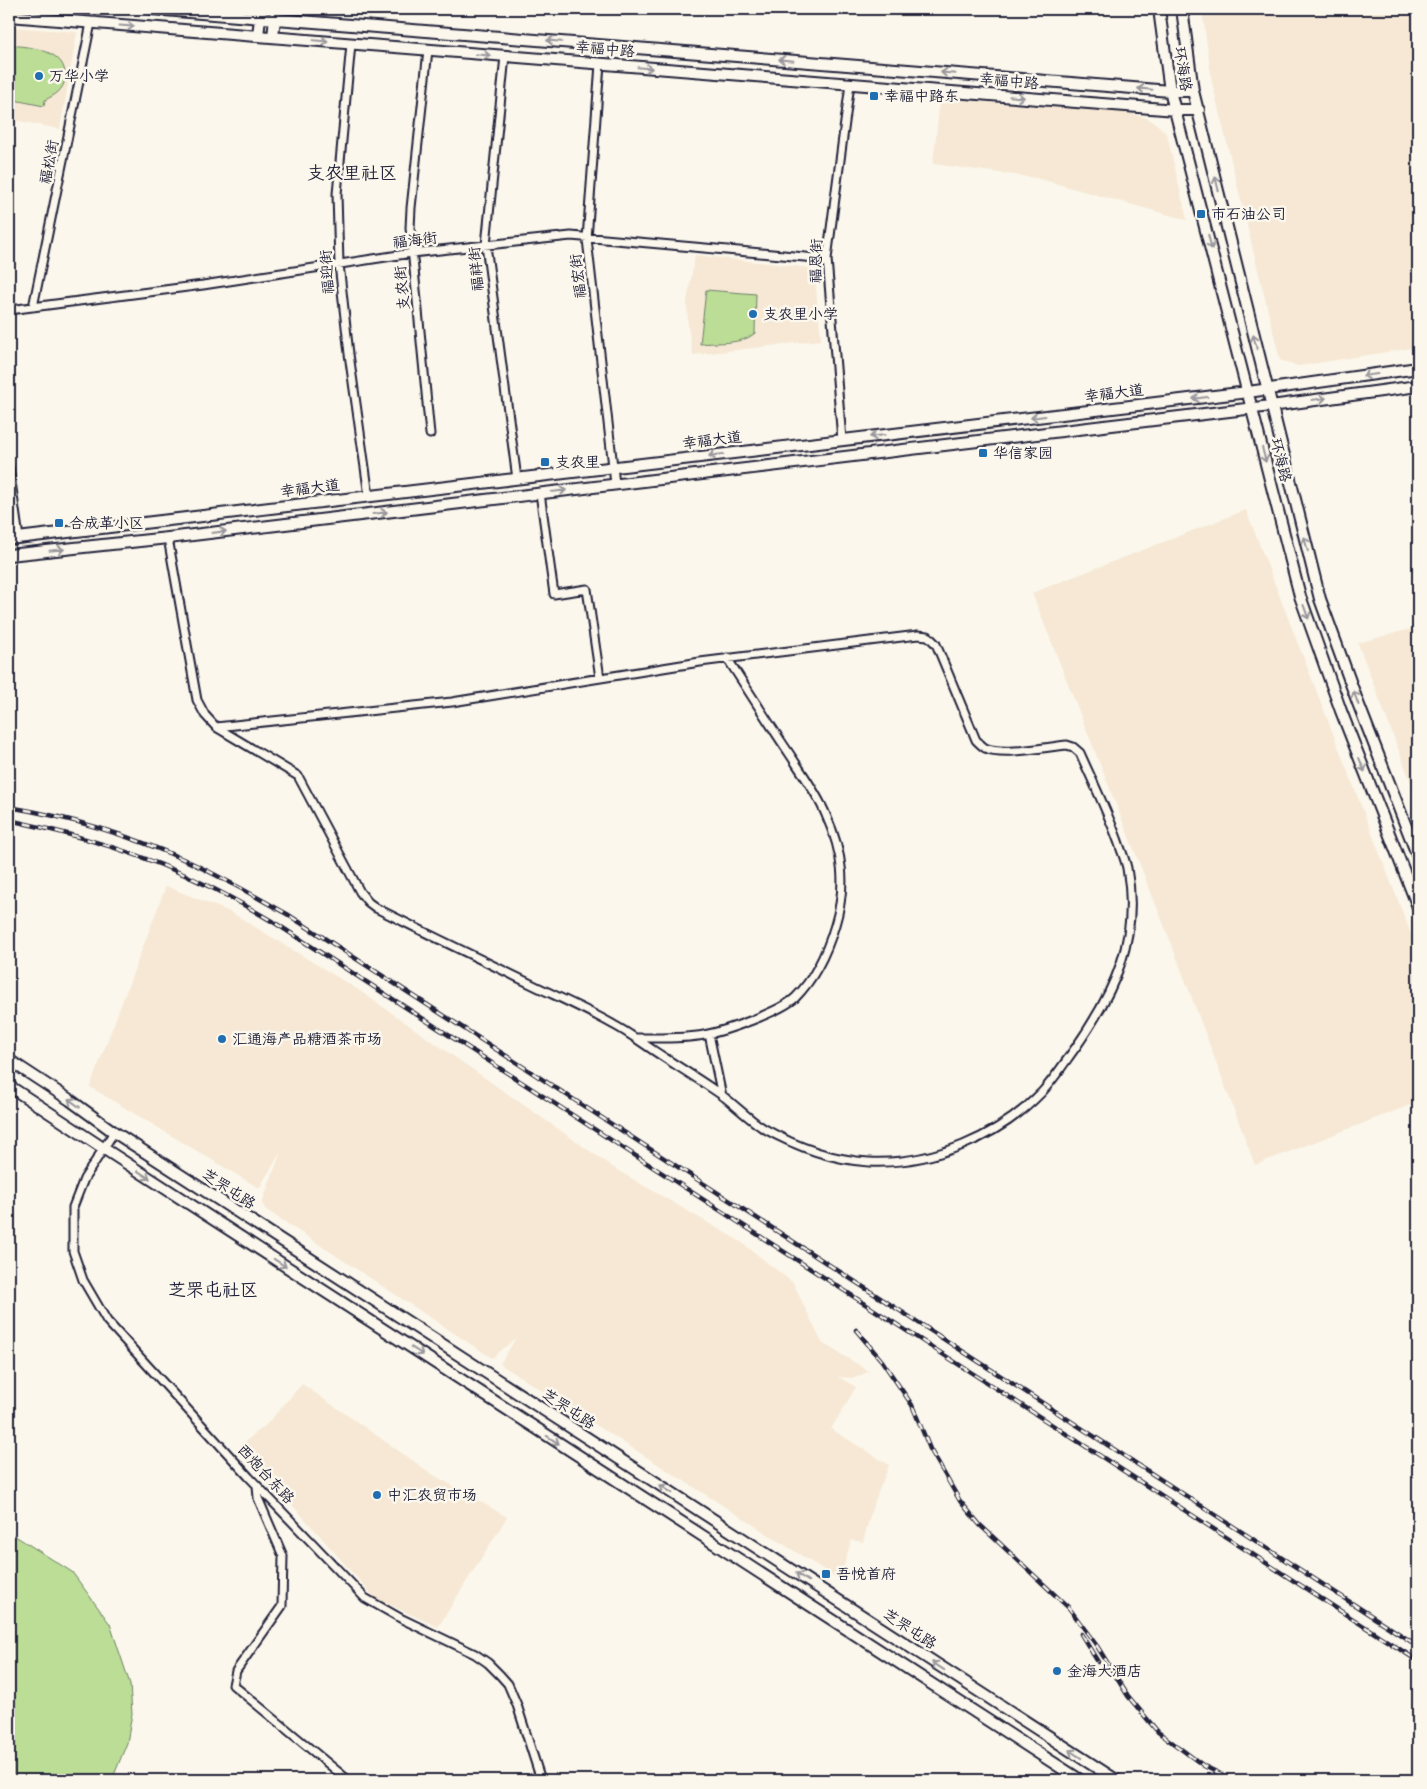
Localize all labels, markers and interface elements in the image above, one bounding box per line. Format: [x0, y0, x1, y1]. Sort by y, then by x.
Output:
one-way arrow [119, 21, 135, 30]
street label: 幸福中路 [574, 35, 636, 65]
one-way arrow [313, 36, 329, 46]
one-way arrow [546, 37, 562, 46]
street label: 环海路 [1167, 45, 1197, 93]
one-way arrow [475, 50, 491, 59]
one-way arrow [778, 55, 794, 65]
one-way arrow [637, 63, 653, 72]
place label: 万华小学 [49, 65, 109, 89]
street label: 幸福中路 [978, 67, 1040, 97]
one-way arrow [940, 68, 956, 78]
marker: 万华小学 [33, 70, 45, 82]
one-way arrow [1137, 84, 1153, 94]
place label: 幸福中路东 [884, 85, 959, 109]
marker: 幸福中路东 [868, 90, 880, 102]
one-way arrow [1008, 92, 1024, 102]
street label: 福松街 [34, 138, 66, 187]
district label: 支农里社区 [307, 160, 397, 189]
one-way arrow [1212, 176, 1221, 192]
place label: 市石油公司 [1211, 203, 1286, 227]
marker: 市石油公司 [1195, 208, 1207, 220]
street label: 福海街 [391, 226, 439, 256]
one-way arrow [1205, 233, 1215, 249]
street label: 福恩街 [805, 238, 829, 284]
street label: 福祥街 [463, 245, 491, 292]
street label: 福迎街 [314, 249, 342, 295]
street label: 福宏街 [564, 252, 594, 300]
street label: 支农街 [389, 264, 417, 311]
place label: 支农里小学 [763, 303, 838, 327]
marker: 支农里小学 [747, 308, 759, 320]
one-way arrow [1250, 334, 1259, 350]
one-way arrow [1362, 370, 1378, 380]
street label: 幸福大道 [1083, 378, 1145, 410]
one-way arrow [1192, 393, 1208, 403]
one-way arrow [1311, 394, 1327, 404]
one-way arrow [1031, 412, 1047, 422]
street label: 幸福大道 [681, 425, 743, 457]
one-way arrow [869, 431, 885, 441]
street label: 环海路 [1263, 435, 1297, 485]
place label: 华信家园 [993, 442, 1053, 466]
marker: 华信家园 [977, 447, 989, 459]
one-way arrow [1260, 447, 1269, 463]
one-way arrow [708, 450, 724, 460]
place label: 支农里 [555, 451, 600, 475]
marker: 支农里 [539, 456, 551, 468]
street label: 幸福大道 [279, 473, 341, 505]
one-way arrow [550, 486, 566, 496]
one-way arrow [372, 508, 388, 518]
place label: 合成革小区 [69, 512, 144, 536]
marker: 合成革小区 [53, 517, 65, 529]
one-way arrow [210, 527, 226, 537]
one-way arrow [1300, 536, 1310, 552]
one-way arrow [49, 545, 65, 555]
one-way arrow [1302, 604, 1311, 619]
one-way arrow [1351, 691, 1360, 706]
one-way arrow [1358, 756, 1367, 772]
place label: 汇通海产品糖酒茶市场 [232, 1028, 382, 1052]
marker: 汇通海产品糖酒茶市场 [216, 1033, 228, 1045]
one-way arrow [67, 1098, 81, 1108]
street label: 芝罘屯路 [197, 1163, 260, 1216]
one-way arrow [136, 1170, 150, 1180]
one-way arrow [273, 1258, 287, 1268]
district label: 芝罘屯社区 [168, 1277, 258, 1306]
one-way arrow [409, 1347, 423, 1357]
street label: 芝罘屯路 [537, 1383, 600, 1436]
one-way arrow [546, 1434, 560, 1445]
street label: 西炮台东路 [231, 1439, 300, 1510]
place label: 中汇农贸市场 [387, 1484, 477, 1508]
one-way arrow [659, 1484, 673, 1494]
marker: 中汇农贸市场 [371, 1489, 383, 1501]
place label: 吾悦首府 [836, 1563, 896, 1587]
marker: 吾悦首府 [820, 1568, 832, 1580]
one-way arrow [795, 1572, 809, 1583]
street label: 芝罘屯路 [878, 1603, 941, 1656]
one-way arrow [932, 1660, 946, 1670]
place label: 金海大酒店 [1067, 1660, 1142, 1684]
marker: 金海大酒店 [1051, 1665, 1063, 1677]
one-way arrow [1068, 1749, 1082, 1759]

